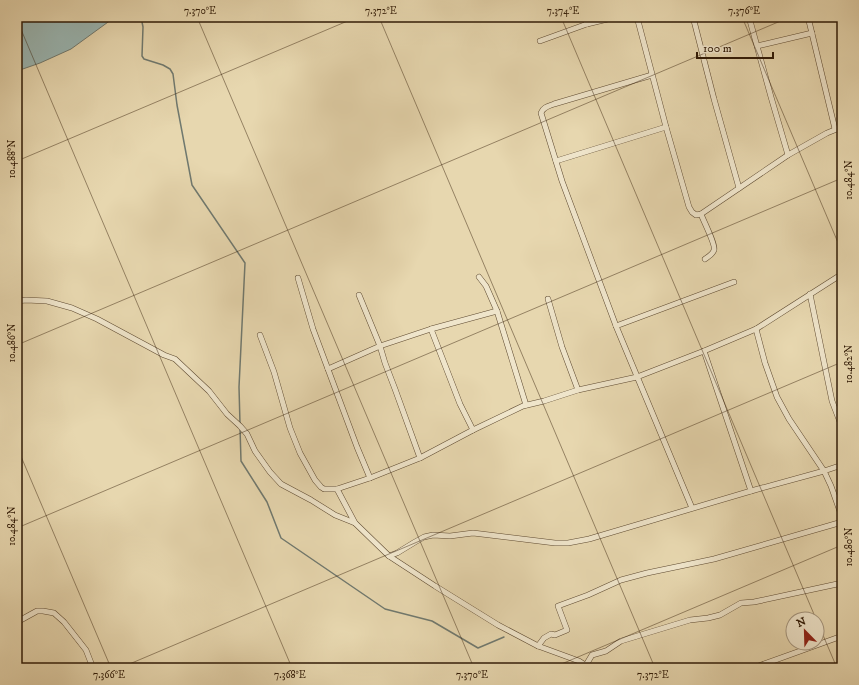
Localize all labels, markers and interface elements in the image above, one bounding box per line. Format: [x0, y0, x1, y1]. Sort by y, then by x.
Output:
text: 7.370°E [184, 5, 216, 17]
text: 7.372°E [365, 5, 397, 17]
text: 7.374°E [547, 5, 579, 17]
text: 7.376°E [728, 5, 760, 17]
scale bar [697, 34, 773, 60]
text: 100 m [703, 41, 732, 56]
text: 10.488°N [6, 140, 18, 178]
text: 10.484°N [843, 160, 855, 200]
text: 10.486°N [6, 324, 18, 362]
text: 10.482°N [843, 345, 855, 383]
text: 10.484°N [6, 506, 18, 546]
text: 10.480°N [843, 527, 855, 567]
north arrow [785, 611, 825, 651]
text: N [795, 615, 808, 631]
text: 7.366°E [93, 669, 125, 681]
text: 7.368°E [274, 669, 306, 681]
text: 7.370°E [456, 669, 488, 681]
text: 7.372°E [637, 669, 669, 681]

